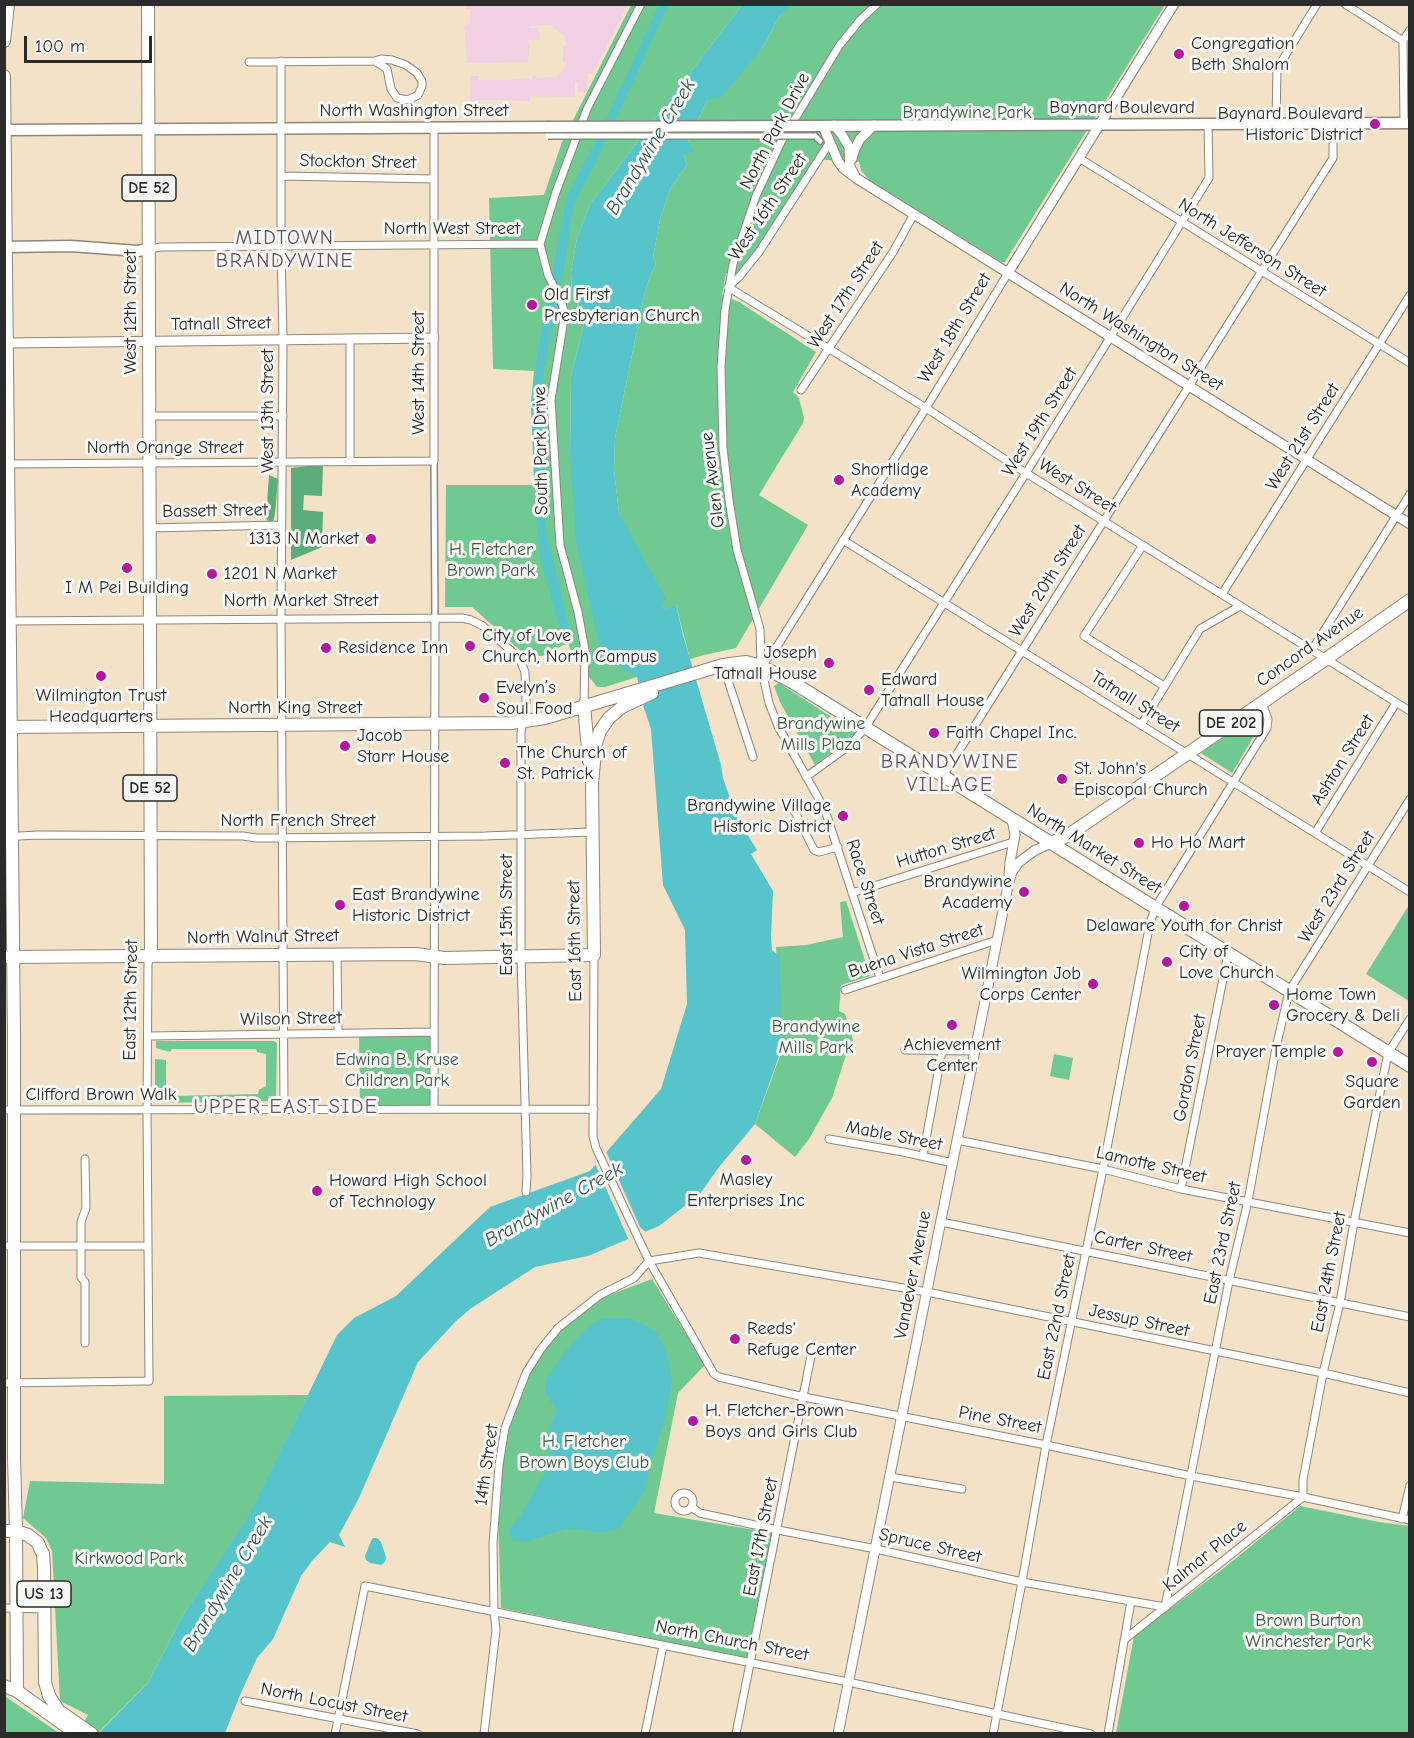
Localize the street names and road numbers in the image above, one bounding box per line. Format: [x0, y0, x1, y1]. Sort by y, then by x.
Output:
street label: North Park Drive [735, 69, 815, 193]
street label: Baynard Boulevard [1049, 97, 1195, 119]
street label: North Washington Street [320, 100, 508, 122]
street label: West 16th Street [724, 149, 812, 265]
street label: Stockton Street [299, 150, 417, 174]
road number: DE 52 [122, 175, 176, 201]
street label: North Jefferson Street [1174, 194, 1330, 302]
street label: North West Street [384, 218, 520, 240]
street label: West 17th Street [803, 237, 889, 353]
street label: West 12th Street [120, 250, 142, 374]
street label: West 18th Street [914, 269, 996, 387]
street label: North Washington Street [1055, 278, 1227, 396]
street label: West 14th Street [408, 311, 430, 435]
street label: Tatnall Street [171, 312, 271, 336]
street label: West 13th Street [257, 349, 279, 473]
street label: West 19th Street [998, 363, 1082, 481]
street label: West 21st Street [1261, 379, 1345, 495]
street label: South Park Drive [529, 386, 553, 516]
street label: Glen Avenue [696, 431, 730, 529]
street label: North Orange Street [87, 437, 243, 459]
street label: West Street [1034, 454, 1120, 518]
street label: Bassett Street [162, 499, 268, 523]
street label: West 20th Street [1005, 521, 1091, 641]
street label: North Market Street [224, 590, 378, 612]
street label: Concord Avenue [1252, 602, 1368, 692]
street label: Tatnall Street [1087, 666, 1183, 738]
street label: North King Street [228, 697, 362, 719]
road number: DE 202 [1200, 710, 1262, 736]
street label: Ashton Street [1307, 711, 1379, 809]
road number: DE 52 [123, 775, 177, 801]
street label: North Market Street [1023, 799, 1165, 899]
street label: North French Street [221, 810, 375, 832]
street label: Hutton Street [894, 823, 998, 873]
street label: West 23rd Street [1294, 827, 1380, 947]
street label: Race Street [841, 837, 889, 927]
street label: East 15th Street [496, 854, 518, 976]
street label: East 16th Street [563, 880, 587, 1002]
street label: Buena Vista Street [846, 919, 986, 983]
street label: North Walnut Street [187, 925, 339, 949]
street label: East 12th Street [119, 939, 143, 1061]
street label: Wilson Street [240, 1007, 342, 1031]
street label: Gordon Street [1169, 1012, 1211, 1124]
street label: Clifford Brown Walk [26, 1084, 176, 1106]
street label: Mable Street [844, 1116, 944, 1156]
street label: Lamotte Street [1094, 1142, 1208, 1188]
street label: East 23rd Street [1199, 1180, 1247, 1306]
street label: Vandever Avenue [890, 1209, 936, 1341]
street label: East 24th Street [1307, 1210, 1351, 1334]
street label: Carter Street [1092, 1226, 1194, 1268]
street label: East 22nd Street [1033, 1252, 1081, 1382]
street label: Jessup Street [1087, 1300, 1191, 1342]
street label: Pine Street [957, 1401, 1043, 1439]
street label: 14th Street [471, 1423, 503, 1507]
street label: East 17th Street [739, 1476, 783, 1598]
street label: Kalmar Place [1159, 1516, 1251, 1596]
street label: Spruce Street [877, 1524, 983, 1568]
road number: US 13 [17, 1581, 71, 1607]
street label: North Church Street [654, 1616, 810, 1666]
street label: North Locust Street [259, 1678, 409, 1728]

